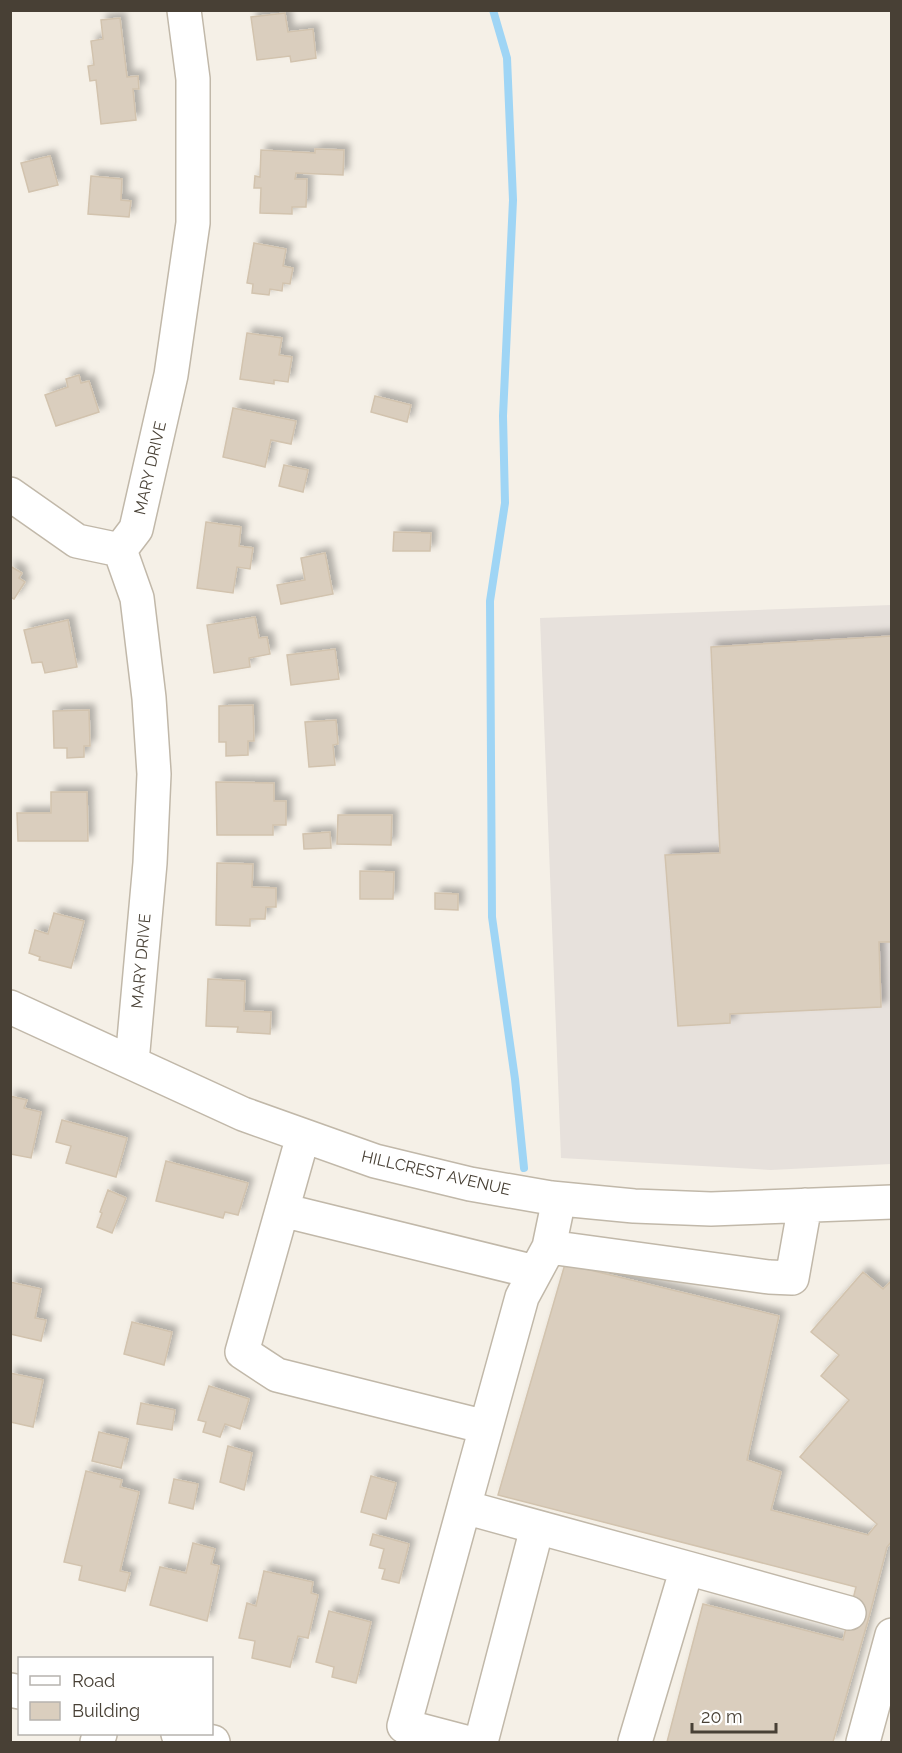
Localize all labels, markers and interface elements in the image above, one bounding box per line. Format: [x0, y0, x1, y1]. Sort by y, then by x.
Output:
street label: MARY DRIVE [130, 419, 170, 517]
street label: MARY DRIVE [127, 912, 155, 1009]
street label: HILLCREST AVENUE [360, 1147, 513, 1199]
legend [18, 1657, 213, 1735]
text: Road [72, 1670, 115, 1691]
scale bar [692, 1696, 776, 1734]
text: Building [72, 1700, 140, 1721]
text: 20 m [701, 1706, 743, 1727]

